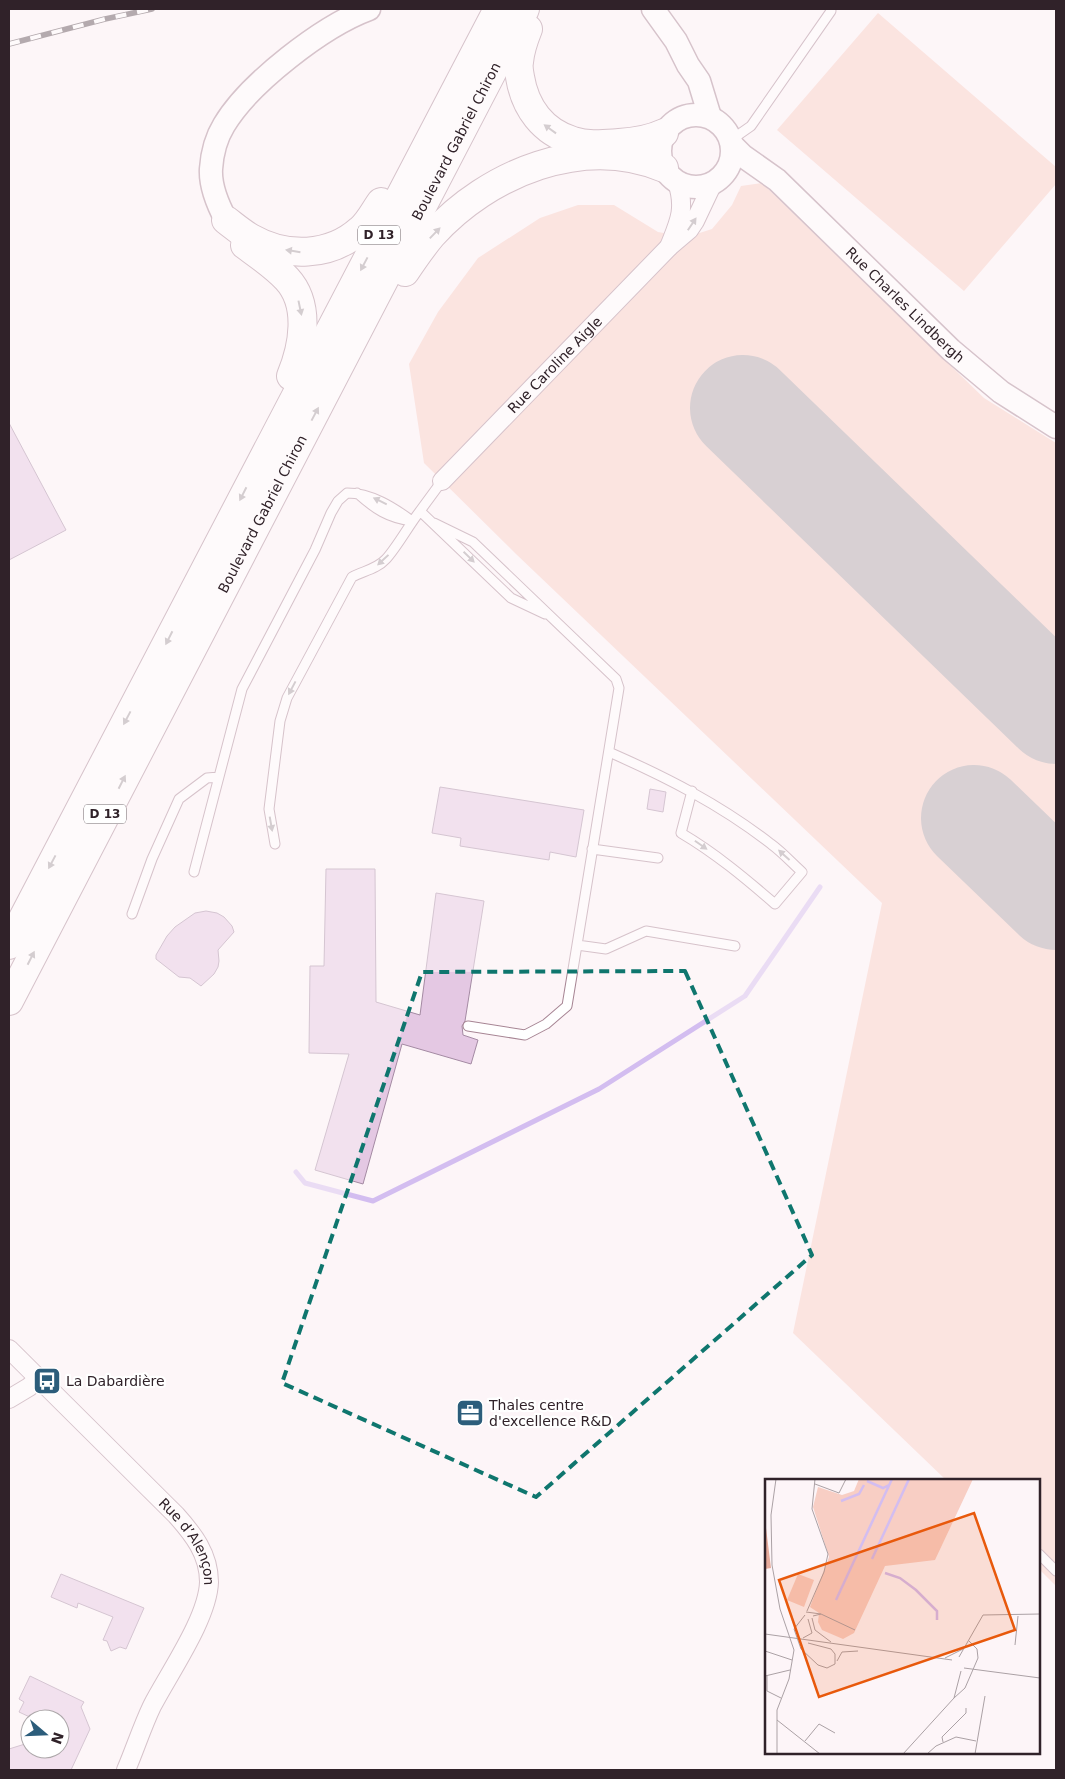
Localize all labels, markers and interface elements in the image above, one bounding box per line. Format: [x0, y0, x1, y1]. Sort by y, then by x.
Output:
street label: Boulevard Gabriel Chiron [409, 60, 504, 223]
one-way arrow [543, 124, 557, 134]
one-way arrow [688, 217, 697, 231]
road number: D 13 [358, 226, 400, 244]
one-way arrow [429, 227, 441, 239]
street label: Rue Charles Lindbergh [843, 244, 968, 366]
one-way arrow [285, 246, 301, 254]
one-way arrow [360, 257, 368, 271]
one-way arrow [297, 301, 305, 317]
street label: Rue Caroline Aigle [504, 313, 605, 416]
one-way arrow [311, 407, 319, 421]
street label: Boulevard Gabriel Chiron [215, 432, 310, 596]
one-way arrow [239, 487, 248, 501]
one-way arrow [373, 497, 387, 505]
one-way arrow [463, 550, 475, 562]
one-way arrow [378, 554, 390, 566]
one-way arrow [165, 631, 173, 645]
one-way arrow [288, 682, 297, 695]
one-way arrow [123, 711, 131, 725]
one-way arrow [118, 775, 126, 790]
road number: D 13 [84, 804, 126, 824]
one-way arrow [268, 816, 276, 832]
one-way arrow [694, 840, 707, 850]
one-way arrow [778, 849, 790, 861]
one-way arrow [48, 855, 56, 869]
one-way arrow [27, 951, 35, 965]
bus stop icon: La Dabardière [32, 1366, 62, 1396]
place label: La Dabardière [66, 1373, 165, 1389]
place label: Thales centre d'excellence R&D [488, 1397, 612, 1429]
office icon: Thales centre d'excellence R&D [455, 1398, 485, 1428]
inset map [765, 1479, 1040, 1754]
street label: Rue d’Alençon [156, 1495, 217, 1585]
north arrow [20, 1709, 70, 1759]
text: N [48, 1730, 67, 1746]

